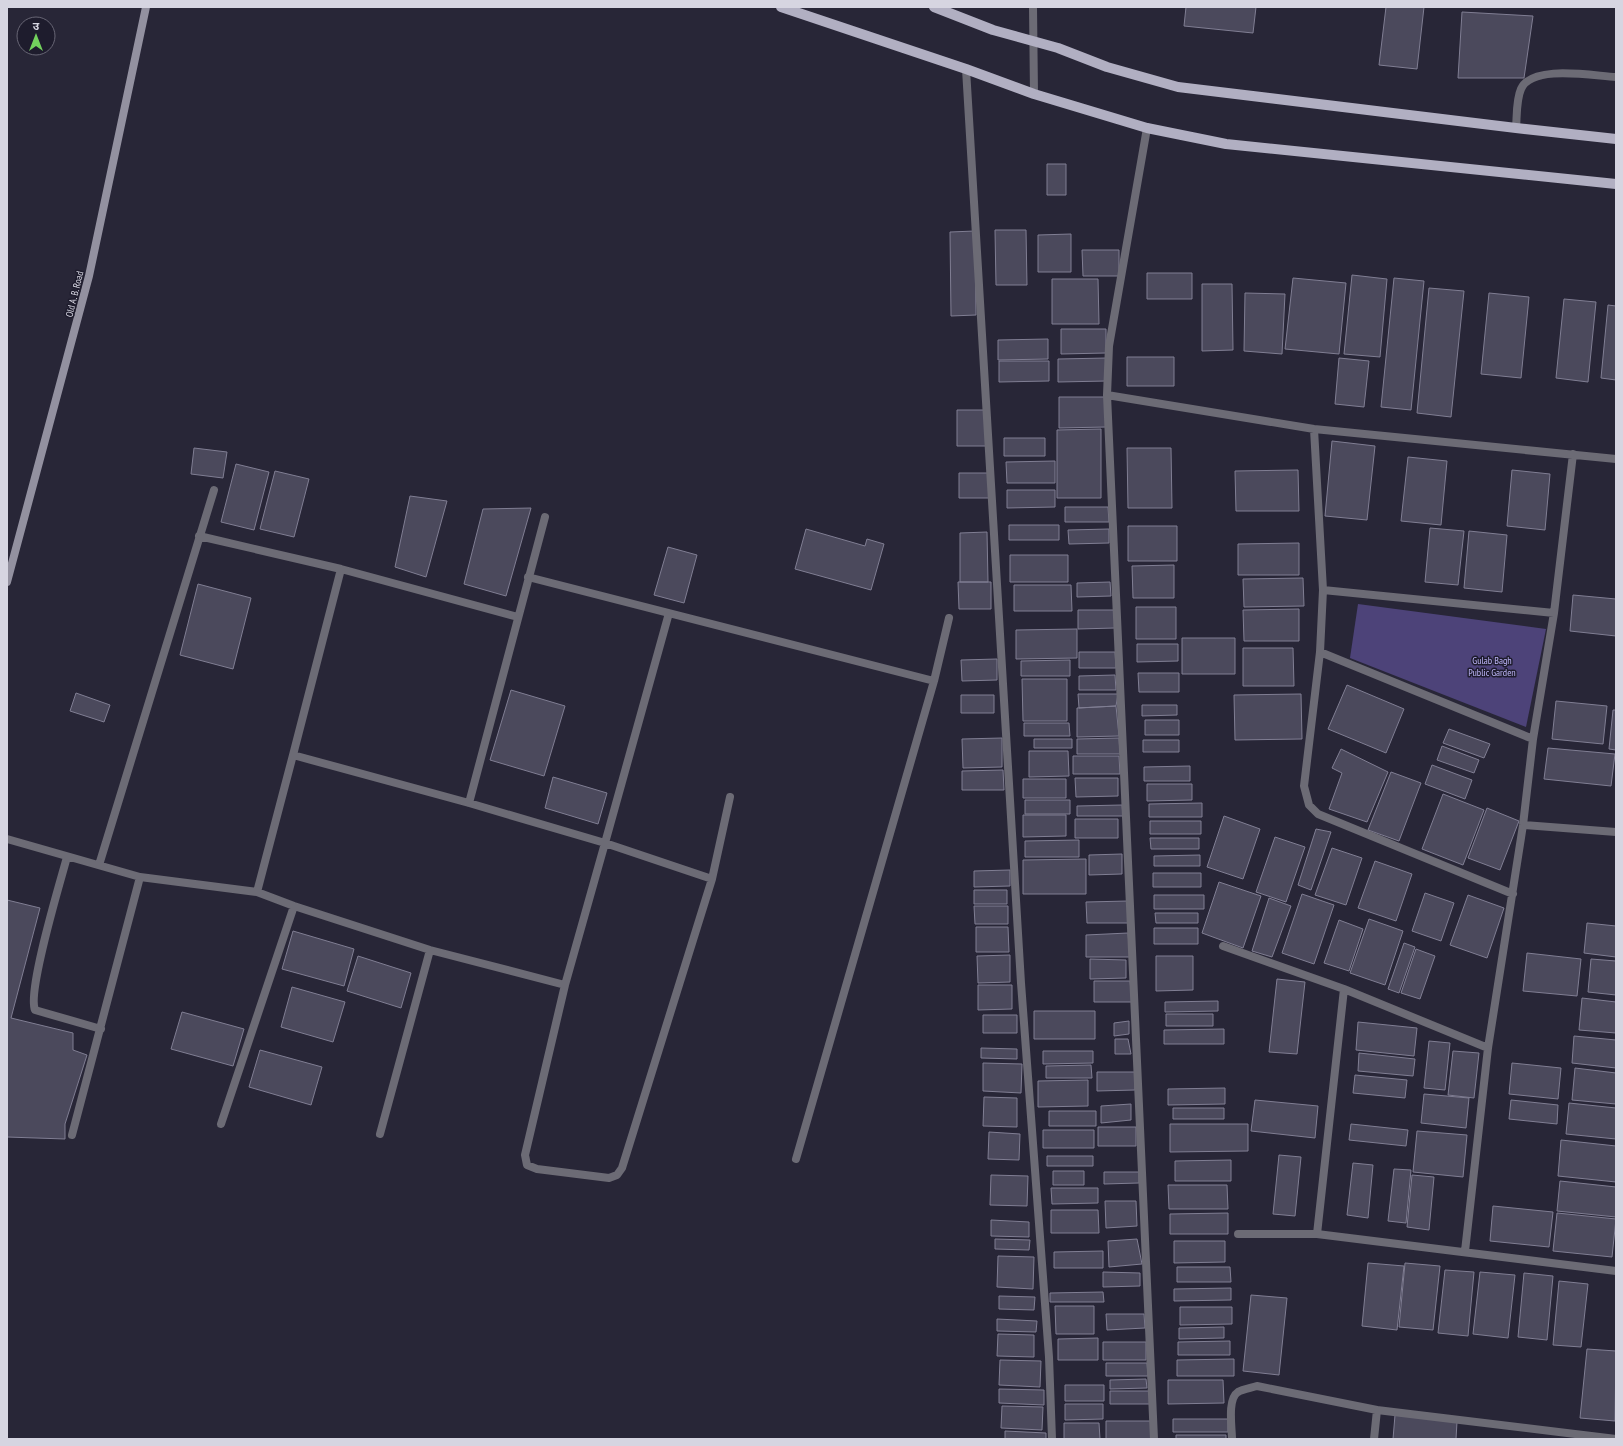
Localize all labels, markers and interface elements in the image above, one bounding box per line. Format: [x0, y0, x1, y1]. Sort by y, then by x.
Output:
north arrow [16, 16, 56, 56]
text: उ [33, 19, 40, 33]
street label: Old A. B. Road [62, 270, 86, 319]
park label: Gulab Bagh Public Garden [1468, 654, 1516, 679]

